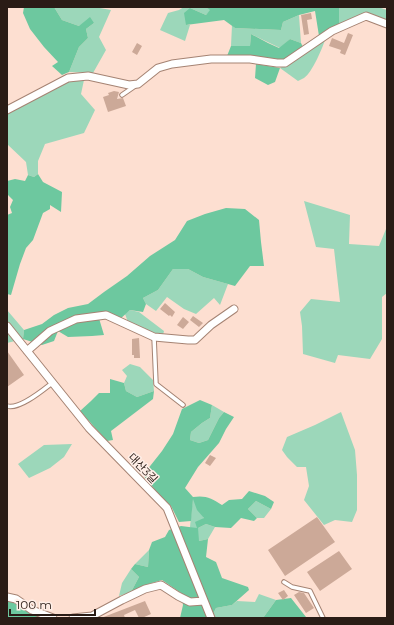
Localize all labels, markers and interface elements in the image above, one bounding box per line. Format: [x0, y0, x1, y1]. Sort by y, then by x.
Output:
street label: 대산3길 [125, 450, 161, 486]
scale bar [10, 591, 95, 617]
text: 100 m [16, 597, 52, 612]

